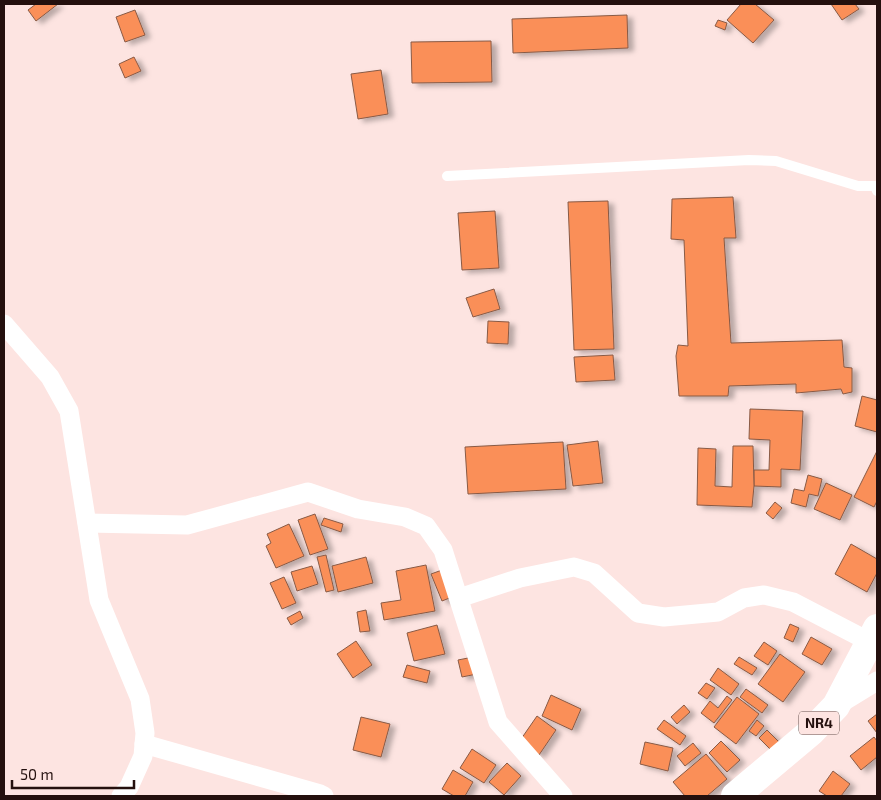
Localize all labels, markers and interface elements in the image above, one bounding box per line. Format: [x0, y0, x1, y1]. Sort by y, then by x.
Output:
road number: NR4 [799, 711, 839, 734]
scale bar [12, 758, 135, 790]
text: 50 m [20, 765, 54, 783]

